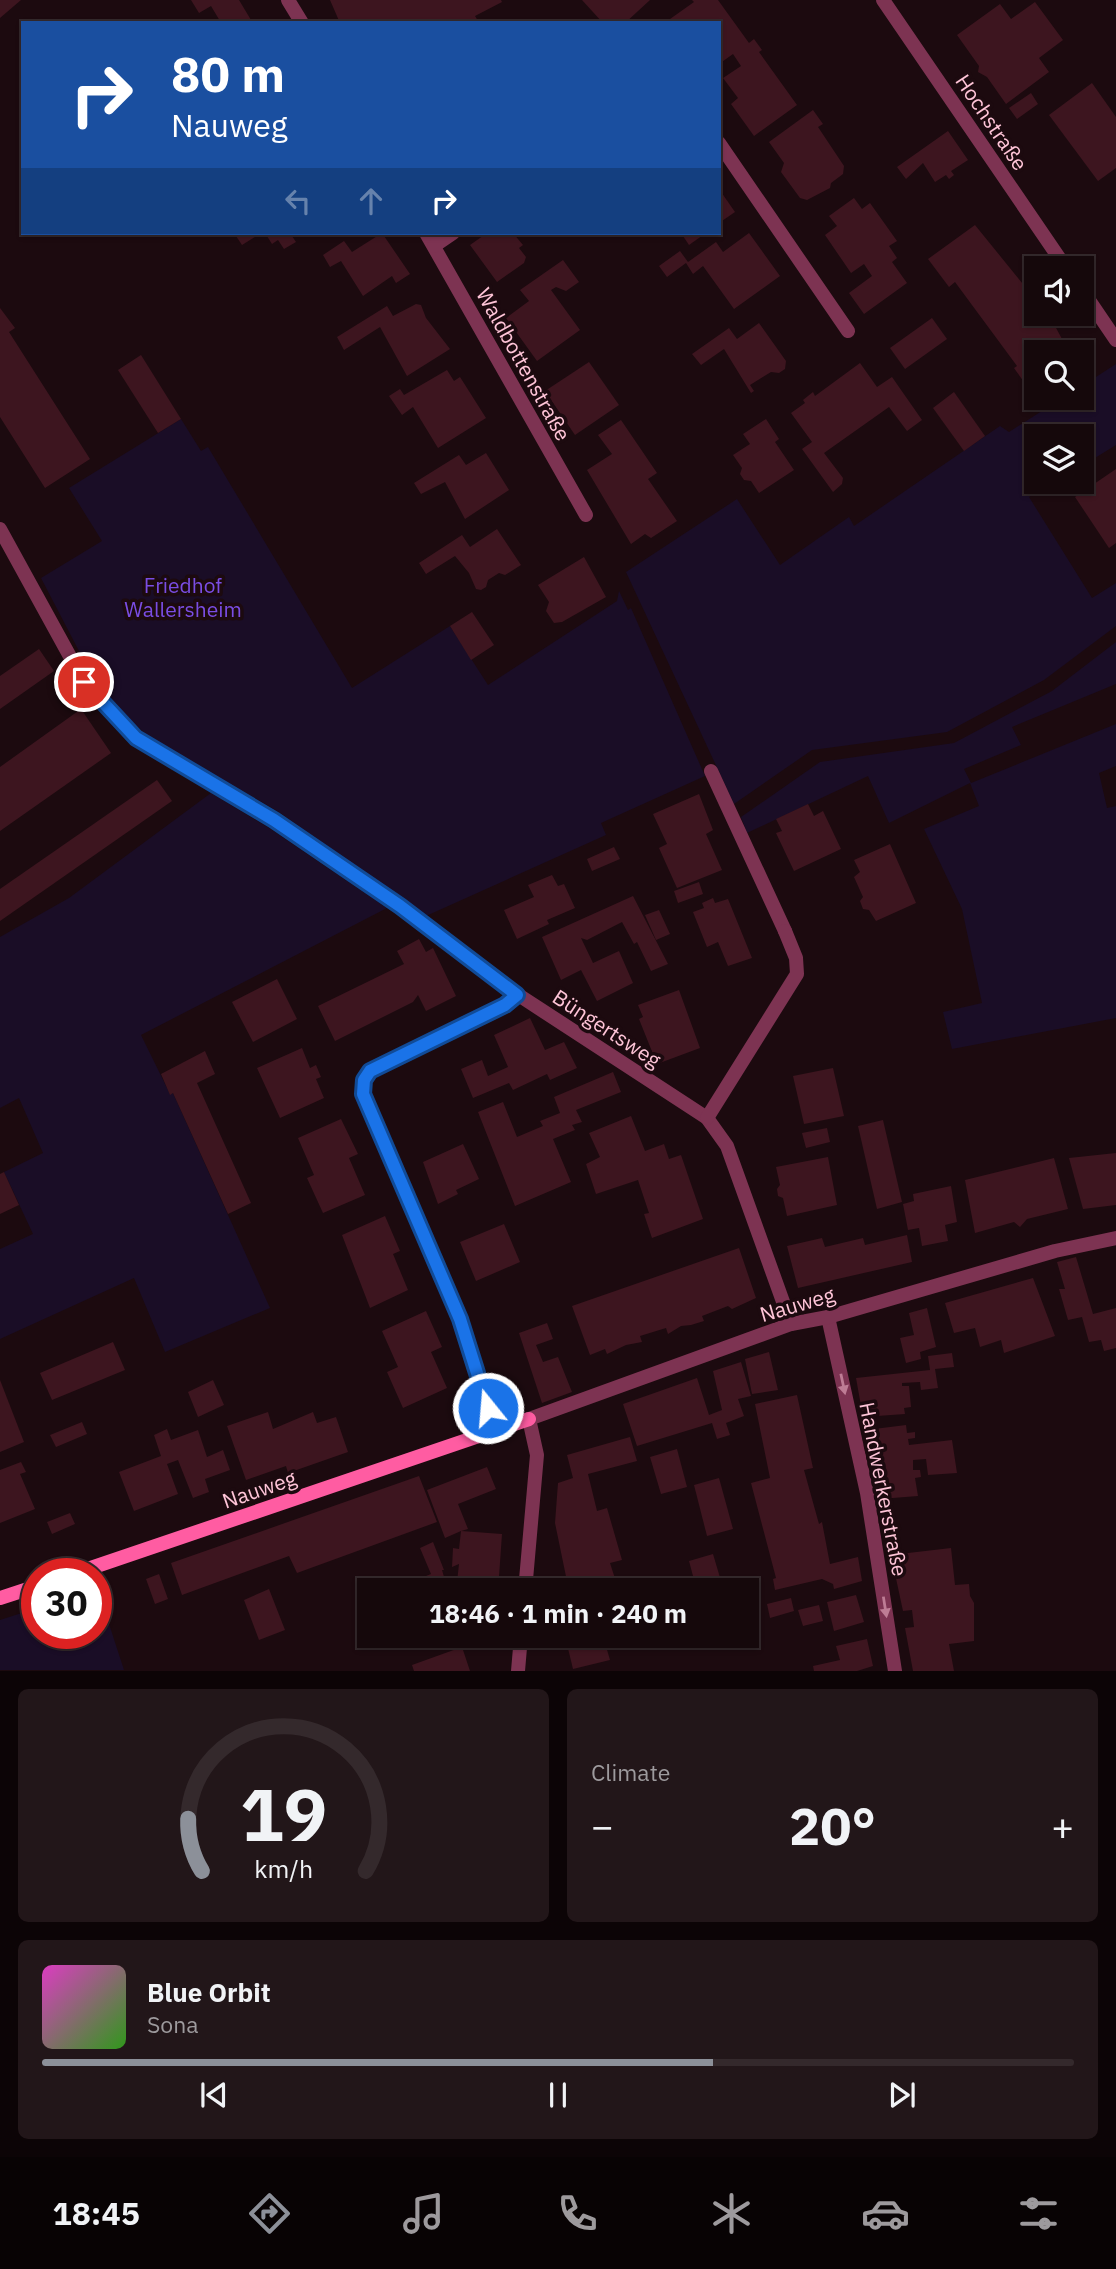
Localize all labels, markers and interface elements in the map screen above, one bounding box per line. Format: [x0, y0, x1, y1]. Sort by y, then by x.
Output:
text: 80 m [171, 42, 285, 105]
icon: right [56, 49, 147, 140]
street label: Hochstraße [950, 68, 1034, 176]
text: Nauweg [171, 104, 288, 146]
icon: left [279, 182, 317, 220]
icon: ahead [352, 182, 390, 220]
icon: right [425, 182, 463, 220]
map controls [1024, 256, 1094, 494]
button: sound [1024, 256, 1094, 326]
street label: Waldbottenstraße [470, 283, 578, 445]
button: search [1024, 340, 1094, 410]
button: layers [1024, 424, 1094, 494]
park label: Friedhof Wallersheim [124, 571, 242, 623]
pin [54, 652, 114, 712]
icon: arrive [65, 663, 103, 701]
street label: Büngertsweg [547, 983, 667, 1073]
street label: Nauweg [756, 1280, 838, 1328]
position arrow [451, 1371, 525, 1445]
one-way arrow [837, 1373, 848, 1395]
street label: Handwerkerstraße [853, 1400, 915, 1578]
street label: Nauweg [218, 1463, 300, 1515]
speed limit sign: 30 [21, 1558, 112, 1649]
text: 18:46 · 1 min · 240 m [429, 1596, 687, 1630]
one-way arrow [880, 1596, 891, 1618]
text: Climate [591, 1757, 670, 1787]
text: 19 [240, 1767, 327, 1862]
text: 20° [789, 1792, 876, 1859]
text: − [591, 1801, 614, 1850]
text: + [1051, 1801, 1074, 1850]
text: km/h [254, 1852, 313, 1885]
text: Blue Orbit [147, 1975, 271, 2009]
text: Sona [147, 2009, 199, 2039]
icon: previous [195, 2076, 233, 2114]
icon: pause [539, 2076, 577, 2114]
icon: next [883, 2076, 921, 2114]
icon: directions [245, 2189, 294, 2238]
icon: music [399, 2189, 448, 2238]
icon: phone [553, 2189, 602, 2238]
icon: climate [707, 2189, 756, 2238]
icon: car [861, 2189, 910, 2238]
icon: filters [1014, 2189, 1063, 2238]
text: 18:45 [52, 2192, 140, 2234]

